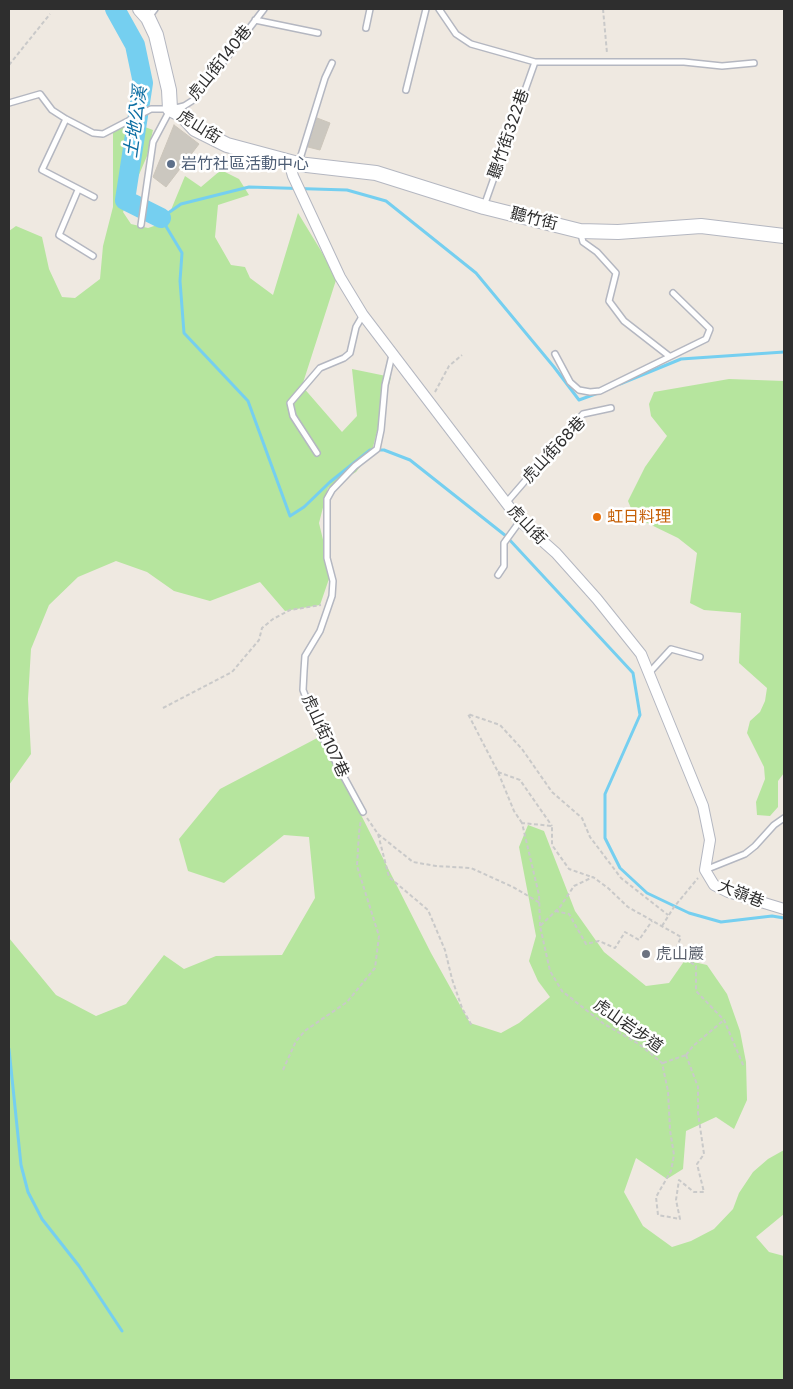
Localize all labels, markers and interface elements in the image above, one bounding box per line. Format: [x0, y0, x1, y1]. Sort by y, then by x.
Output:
street label: 虎山街140巷 [184, 22, 256, 104]
water label: 土地公溪 [120, 85, 152, 159]
street label: 聽竹街322巷 [485, 87, 533, 181]
street label: 虎山街 [174, 106, 224, 148]
place label: 岩竹社區活動中心 [181, 154, 309, 174]
marker: 岩竹社區活動中心 [165, 158, 177, 170]
street label: 聽竹街 [508, 204, 560, 234]
street label: 虎山街68巷 [518, 413, 590, 487]
street label: 虎山街 [503, 501, 551, 549]
place label: 虹日料理 [607, 507, 671, 527]
marker: 虹日料理 [591, 511, 603, 523]
street label: 虎山街107巷 [297, 691, 353, 781]
street label: 大嶺巷 [715, 876, 767, 912]
place label: 虎山巖 [656, 944, 704, 964]
marker: 虎山巖 [640, 948, 652, 960]
street label: 虎山岩步道 [590, 995, 666, 1057]

